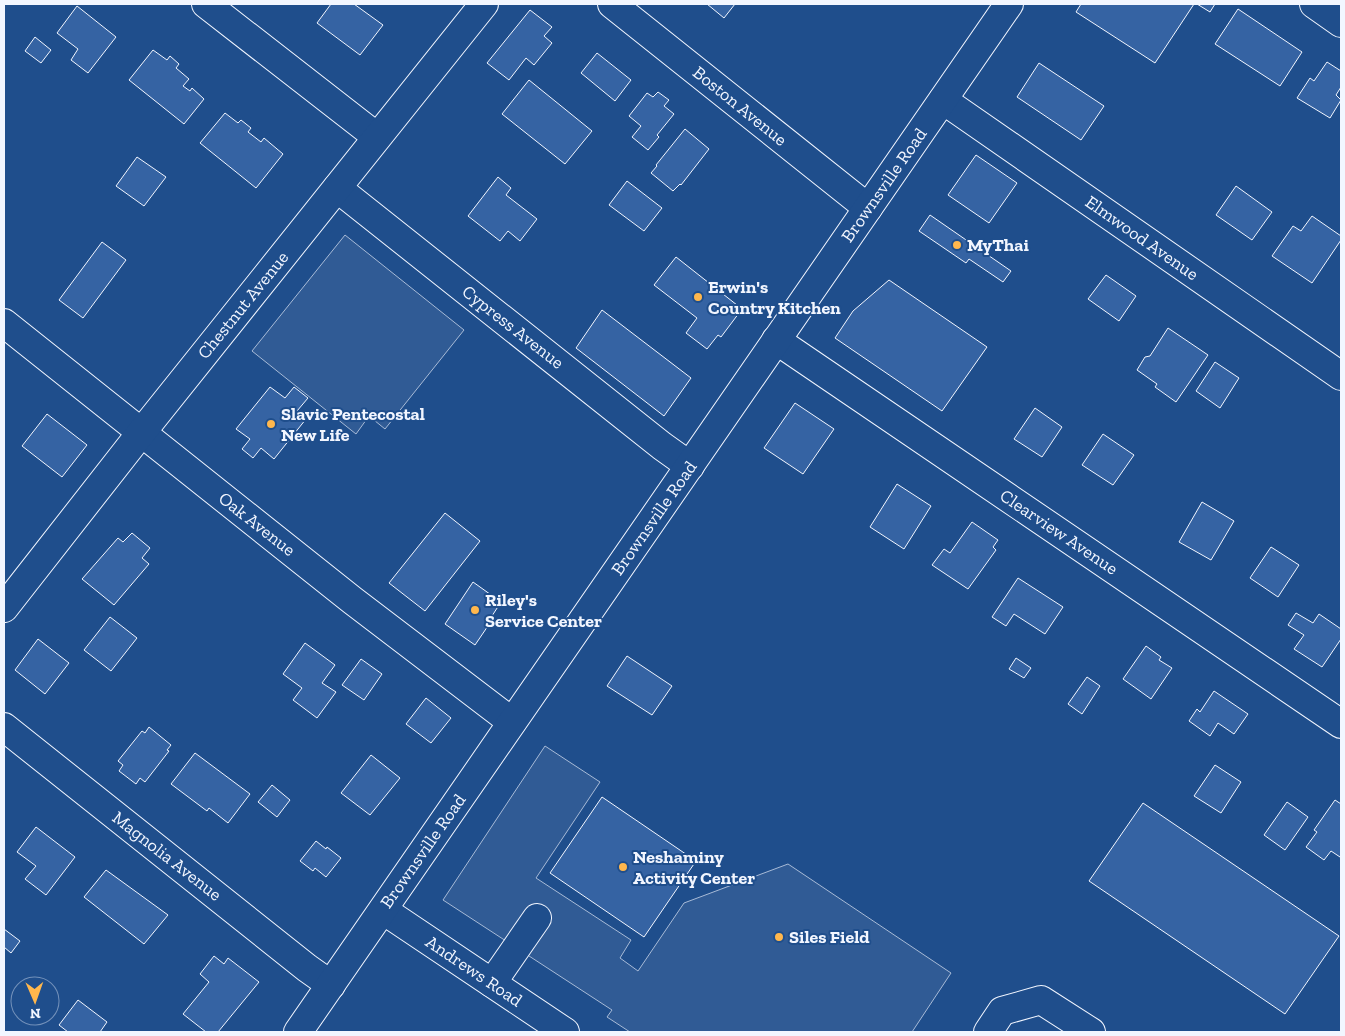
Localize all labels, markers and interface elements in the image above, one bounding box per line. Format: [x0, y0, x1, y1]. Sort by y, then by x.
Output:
street label: Boston Avenue [688, 61, 792, 151]
street label: Brownsville Road [836, 124, 932, 246]
street label: Elmwood Avenue [1081, 191, 1203, 285]
place label: MyThai [967, 234, 1029, 256]
marker: MyThai [951, 239, 963, 251]
street label: Chestnut Avenue [193, 247, 293, 363]
place label: Erwin's Country Kitchen [708, 276, 841, 319]
street label: Cypress Avenue [458, 280, 568, 374]
marker: Erwin's Country Kitchen [692, 291, 704, 303]
place label: Slavic Pentecostal New Life [281, 403, 425, 446]
marker: Slavic Pentecostal New Life [265, 418, 277, 430]
street label: Brownsville Road [606, 457, 702, 579]
street label: Clearview Avenue [996, 484, 1122, 580]
street label: Oak Avenue [214, 487, 300, 561]
place label: Riley's Service Center [485, 589, 602, 632]
marker: Riley's Service Center [469, 604, 481, 616]
street label: Brownsville Road [375, 790, 471, 912]
street label: Magnolia Avenue [108, 806, 226, 906]
place label: Neshaminy Activity Center [633, 846, 755, 889]
marker: Neshaminy Activity Center [617, 861, 629, 873]
place label: Siles Field [789, 926, 870, 948]
street label: Andrews Road [421, 931, 527, 1011]
marker: Siles Field [773, 931, 785, 943]
north arrow [10, 976, 60, 1026]
text: N [29, 1005, 41, 1022]

